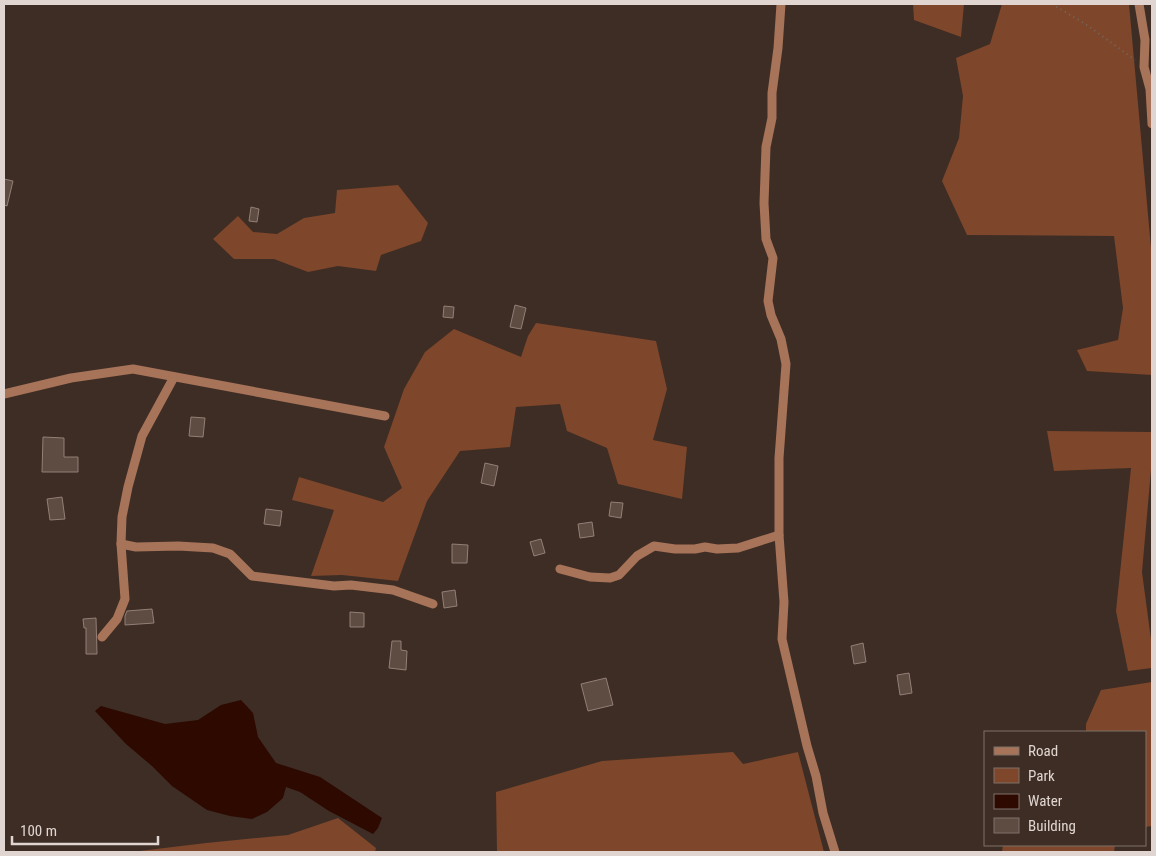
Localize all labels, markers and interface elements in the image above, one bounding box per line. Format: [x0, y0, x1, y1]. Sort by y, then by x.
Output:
legend [984, 731, 1146, 846]
text: Road [1028, 742, 1058, 760]
text: Park [1028, 767, 1055, 785]
text: Water [1028, 792, 1063, 810]
scale bar [12, 814, 159, 846]
text: Building [1028, 817, 1076, 835]
text: 100 m [20, 822, 57, 840]

